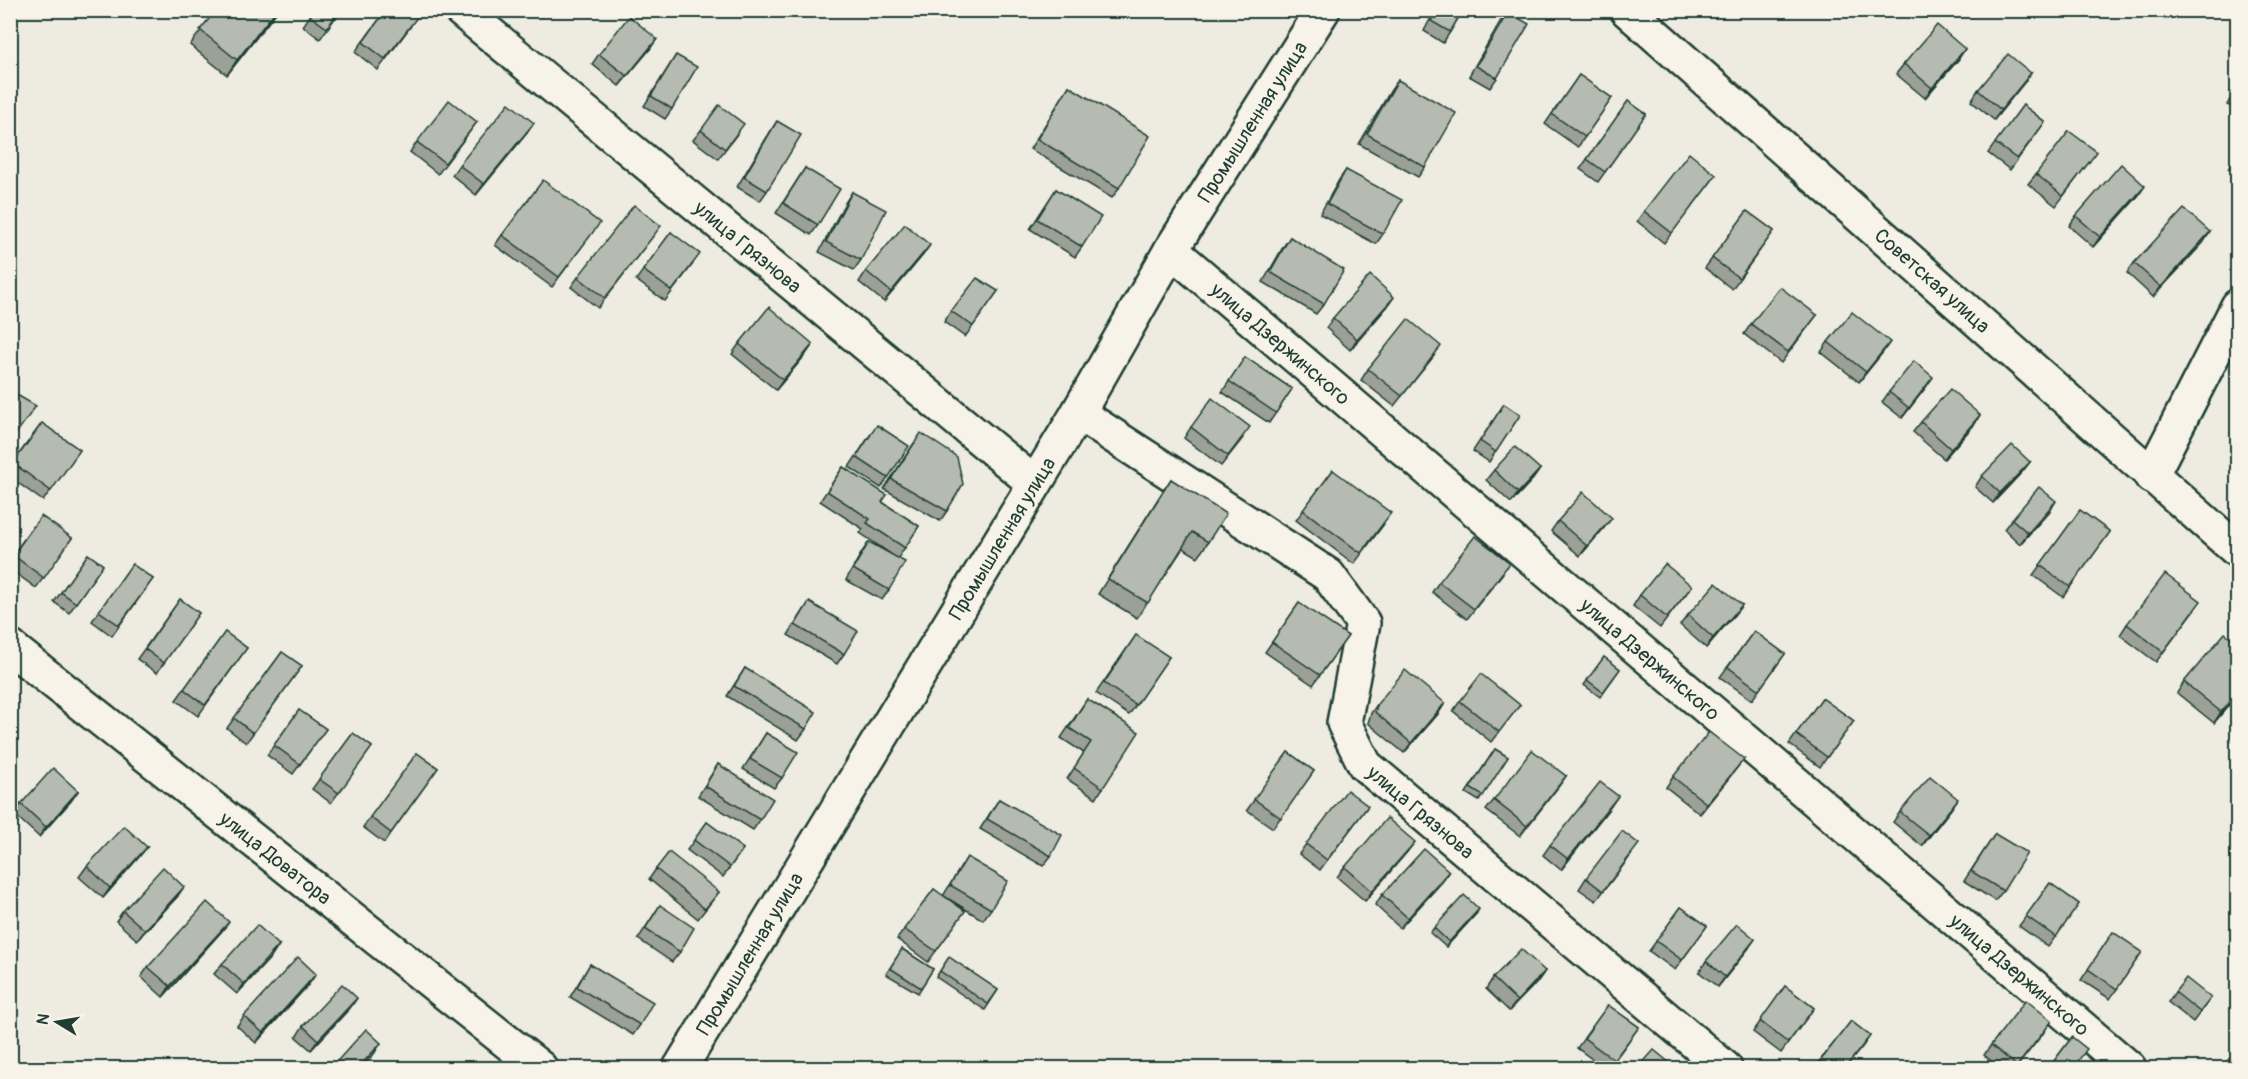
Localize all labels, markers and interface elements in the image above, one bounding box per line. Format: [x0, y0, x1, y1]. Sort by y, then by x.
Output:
street label: Промышленная улица [1192, 37, 1313, 207]
street label: улица Грязнова [688, 194, 807, 299]
street label: Советская улица [1869, 223, 1996, 338]
street label: улица Дзержинского [1205, 276, 1356, 410]
street label: Промышленная улица [943, 452, 1061, 624]
street label: улица Дзержинского [1574, 592, 1725, 726]
street label: улица Грязнова [1361, 759, 1479, 864]
street label: улица Доватора [214, 805, 336, 910]
street label: Промышленная улица [691, 868, 808, 1039]
street label: улица Дзержинского [1944, 907, 2095, 1041]
north arrow [27, 992, 87, 1052]
text: N [32, 1012, 54, 1027]

